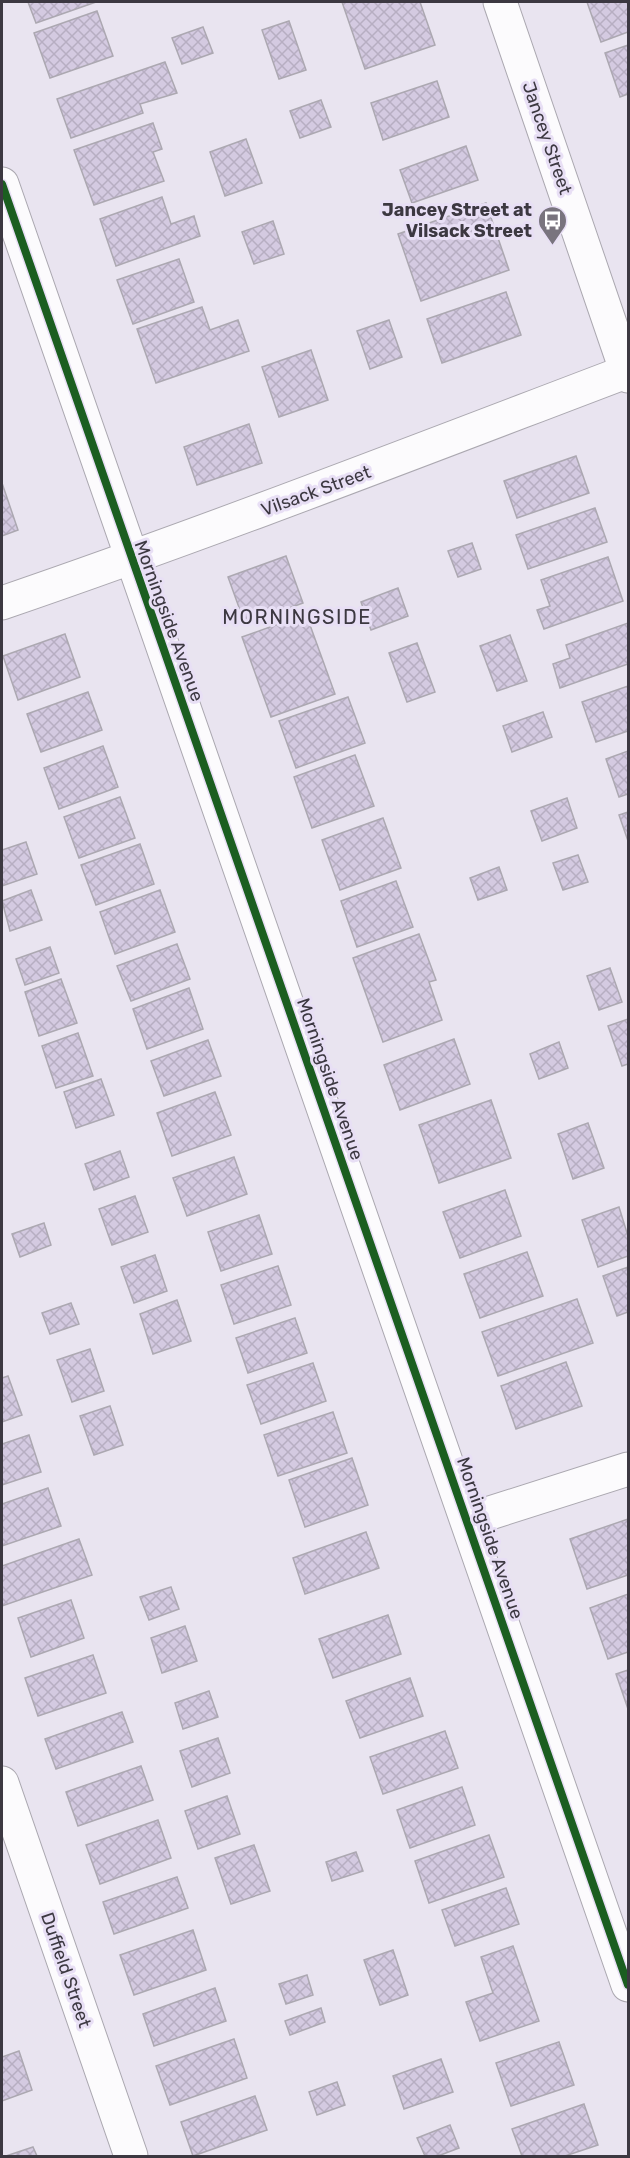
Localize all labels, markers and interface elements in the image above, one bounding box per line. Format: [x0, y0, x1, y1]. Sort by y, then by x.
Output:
street label: Jancey Street [517, 79, 577, 197]
place label: Jancey Street at Vilsack Street [382, 199, 532, 242]
bus stop icon: Jancey Street at Vilsack Street [537, 204, 569, 246]
street label: Vilsack Street [258, 461, 374, 521]
street label: Morningside Avenue [130, 538, 208, 704]
district label: MORNINGSIDE [222, 605, 372, 629]
street label: Morningside Avenue [292, 995, 368, 1163]
street label: Morningside Avenue [452, 1454, 528, 1622]
street label: Duffield Street [36, 1910, 96, 2030]

